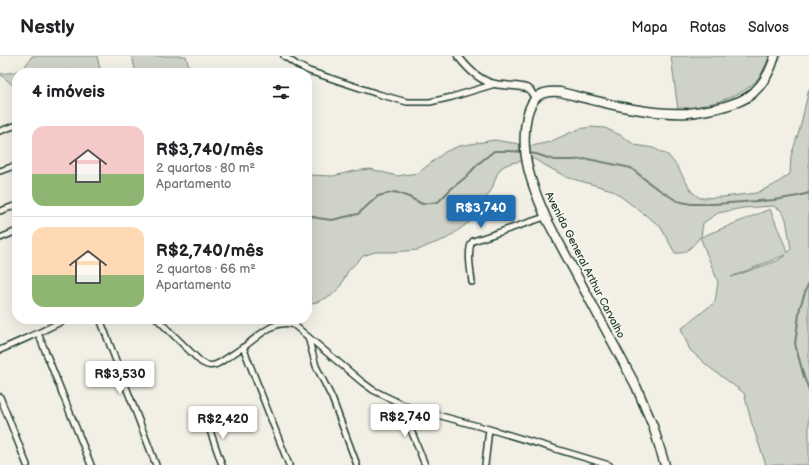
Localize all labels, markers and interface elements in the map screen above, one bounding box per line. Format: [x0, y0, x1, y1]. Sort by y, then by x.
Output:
text: Nestly [20, 16, 74, 39]
text: Mapa [631, 19, 668, 36]
text: Rotas [690, 19, 726, 36]
text: Salvos [748, 19, 789, 36]
icon: filters [270, 81, 292, 103]
text: 4 imóveis [32, 82, 105, 102]
text: R$3,740/mês [156, 140, 263, 160]
icon: home [64, 142, 112, 190]
text: 2 quartos · 80 m² [156, 160, 255, 176]
text: Apartamento [156, 176, 231, 192]
street label: Avenida General Arthur Carvalho [542, 190, 628, 340]
pin: R$3,740 [444, 195, 518, 229]
text: R$3,740 [456, 200, 506, 216]
text: R$2,740/mês [156, 241, 264, 261]
icon: home [64, 243, 112, 291]
text: 2 quartos · 66 m² [156, 261, 256, 277]
text: Apartamento [156, 277, 231, 293]
pin: R$3,530 [83, 361, 157, 395]
text: R$3,530 [94, 366, 146, 382]
pin: R$2,740 [368, 404, 442, 438]
pin: R$2,420 [186, 406, 260, 440]
text: R$2,740 [379, 409, 431, 425]
text: R$2,420 [197, 411, 249, 427]

